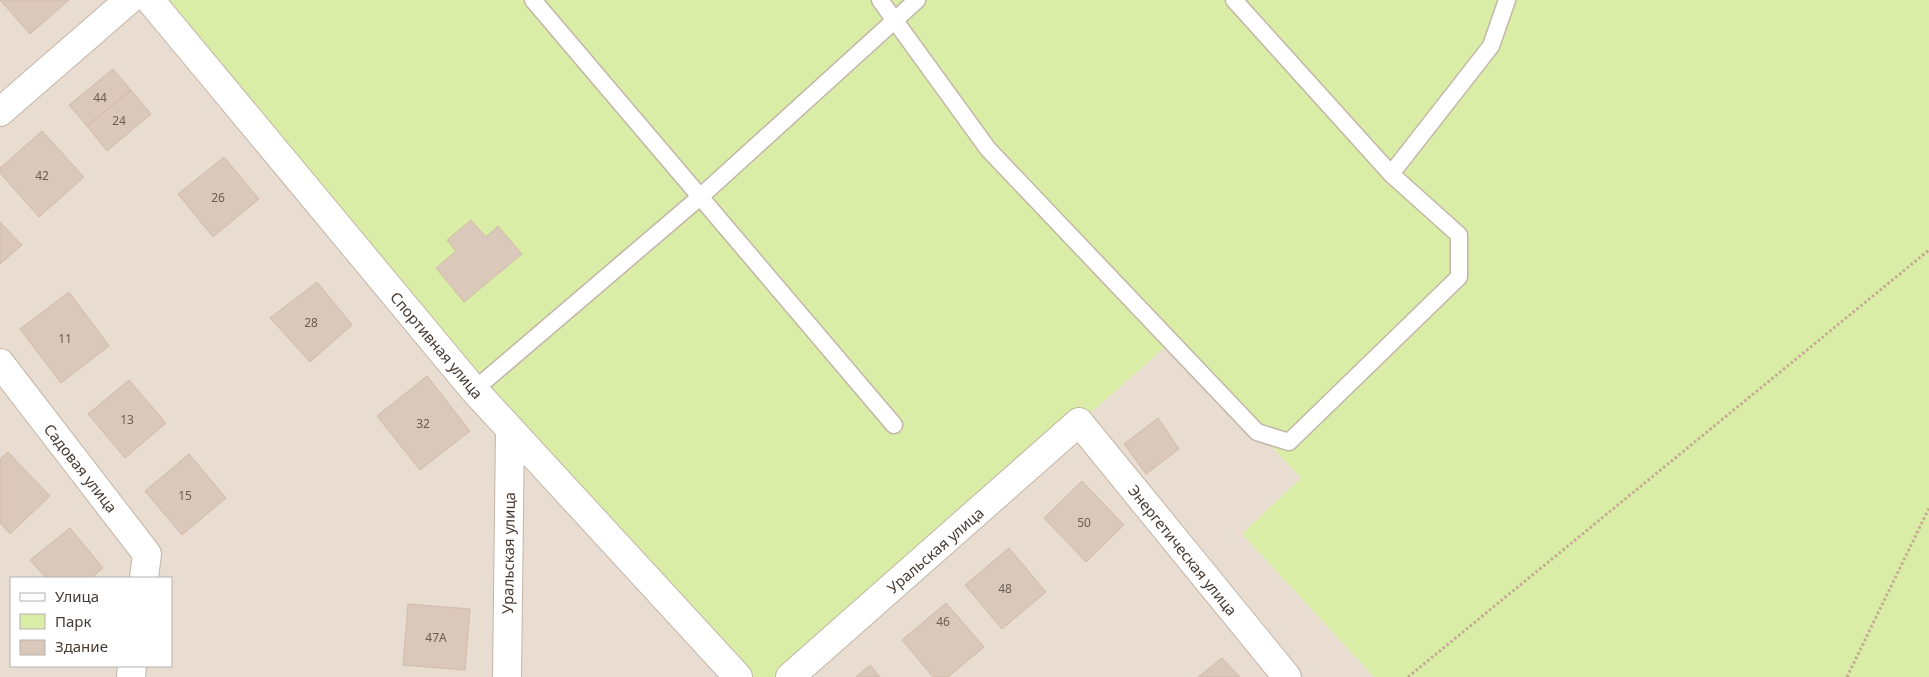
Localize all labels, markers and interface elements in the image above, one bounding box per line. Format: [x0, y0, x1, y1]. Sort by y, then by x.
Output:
house number: 44 [93, 89, 107, 106]
house number: 24 [112, 112, 126, 129]
house number: 42 [35, 167, 49, 184]
house number: 26 [211, 189, 225, 206]
street label: Спортивная улица [386, 287, 488, 403]
house number: 28 [304, 314, 318, 331]
house number: 11 [58, 330, 72, 347]
house number: 13 [120, 411, 134, 428]
house number: 32 [416, 415, 430, 432]
street label: Садовая улица [40, 419, 122, 517]
street label: Энергетическая улица [1124, 480, 1242, 620]
house number: 15 [178, 487, 192, 504]
street label: Уральская улица [497, 492, 519, 614]
street label: Уральская улица [882, 502, 988, 598]
house number: 50 [1077, 514, 1091, 531]
legend [10, 577, 172, 667]
house number: 48 [998, 580, 1012, 597]
text: Улица [55, 586, 99, 606]
text: Парк [55, 611, 91, 631]
house number: 46 [936, 613, 950, 630]
house number: 47А [425, 629, 447, 646]
text: Здание [55, 636, 108, 656]

